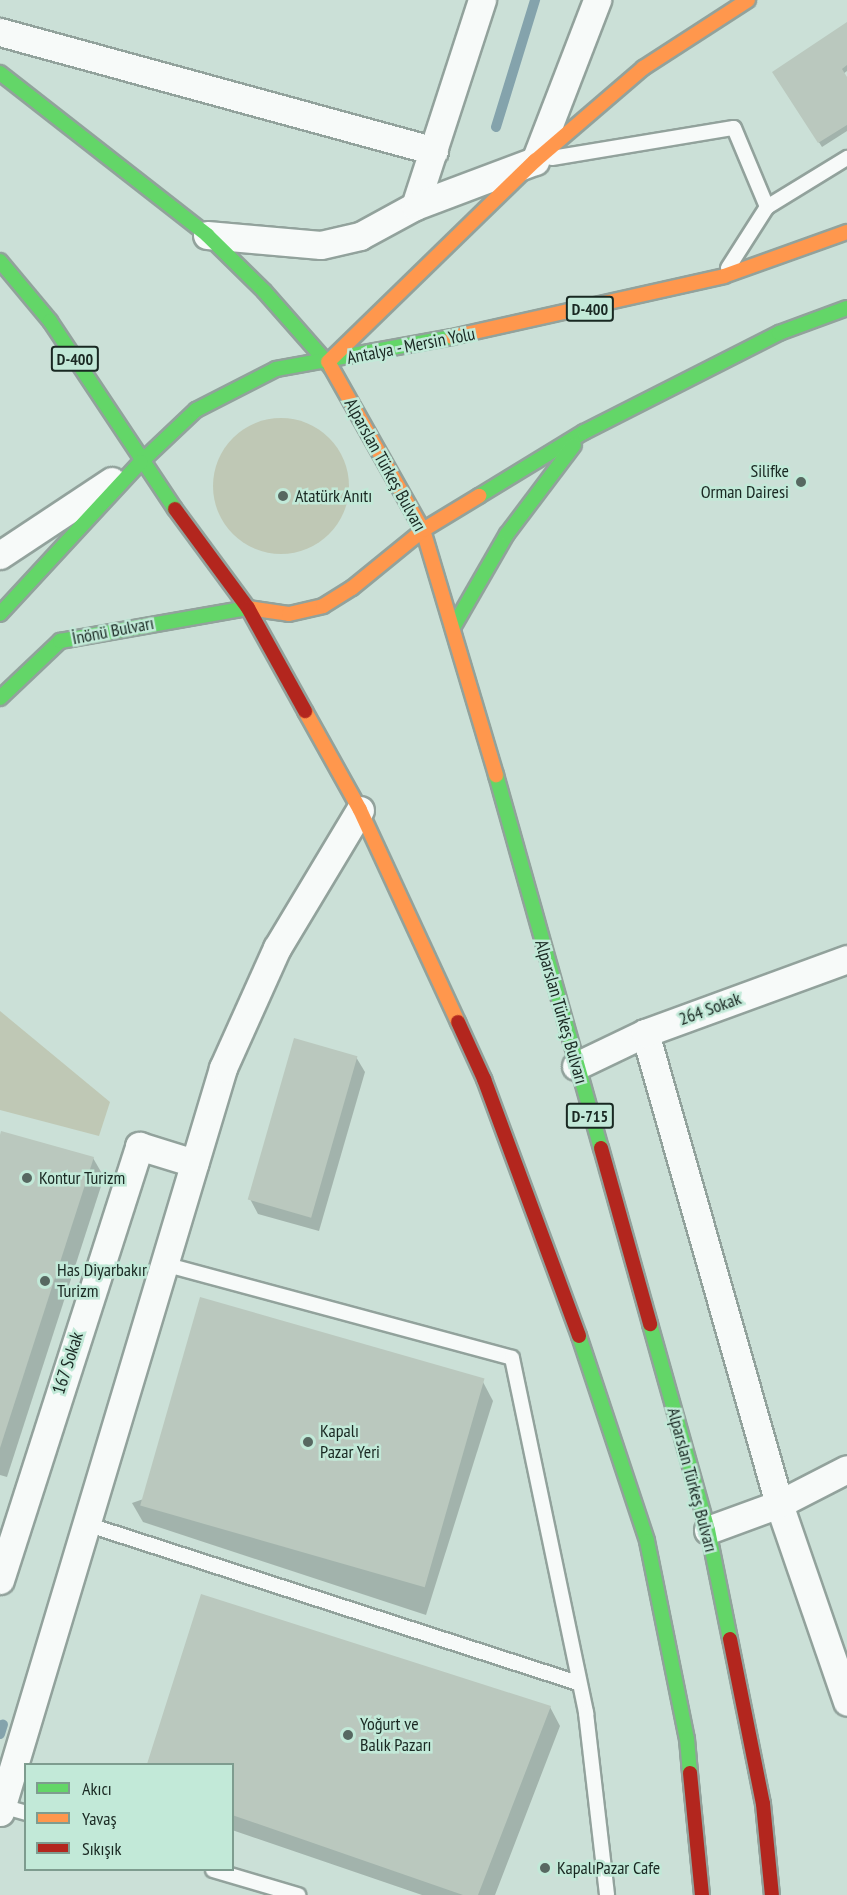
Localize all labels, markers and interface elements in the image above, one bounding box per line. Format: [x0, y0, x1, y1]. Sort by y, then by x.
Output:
road number: D-400 [564, 296, 616, 322]
street label: Antalya - Mersin Yolu [344, 323, 478, 369]
road number: D-400 [50, 346, 100, 372]
street label: Alparslan Türkeş Bulvarı [339, 395, 431, 535]
place label: Silifke Orman Dairesi [701, 461, 789, 504]
marker: Silifke Orman Dairesi [794, 475, 808, 489]
place label: Atatürk Anıtı [295, 485, 373, 507]
marker: Atatürk Anıtı [276, 489, 290, 503]
street label: İnönü Bulvarı [70, 612, 156, 650]
street label: Alparslan Türkeş Bulvarı [530, 937, 592, 1087]
street label: 264 Sokak [676, 988, 744, 1030]
road number: D-715 [564, 1103, 616, 1129]
place label: Kontur Turizm [39, 1167, 126, 1189]
marker: Kontur Turizm [20, 1171, 34, 1185]
place label: Has Diyarbakır Turizm [57, 1260, 147, 1302]
marker: Has Diyarbakır Turizm [38, 1274, 52, 1288]
street label: 167 Sokak [48, 1329, 88, 1397]
street label: Alparslan Türkeş Bulvarı [662, 1405, 722, 1555]
place label: Kapalı Pazar Yeri [320, 1421, 380, 1464]
marker: Kapalı Pazar Yeri [301, 1435, 315, 1449]
place label: Yoğurt ve Balık Pazarı [360, 1714, 432, 1756]
marker: Yoğurt ve Balık Pazarı [341, 1728, 355, 1742]
legend [24, 1763, 234, 1871]
text: Akıcı [82, 1777, 112, 1800]
text: Yavaş [82, 1807, 117, 1830]
text: Sıkışık [82, 1837, 121, 1860]
place label: KapalıPazar Cafe [557, 1857, 660, 1879]
marker: KapalıPazar Cafe [538, 1861, 552, 1875]

